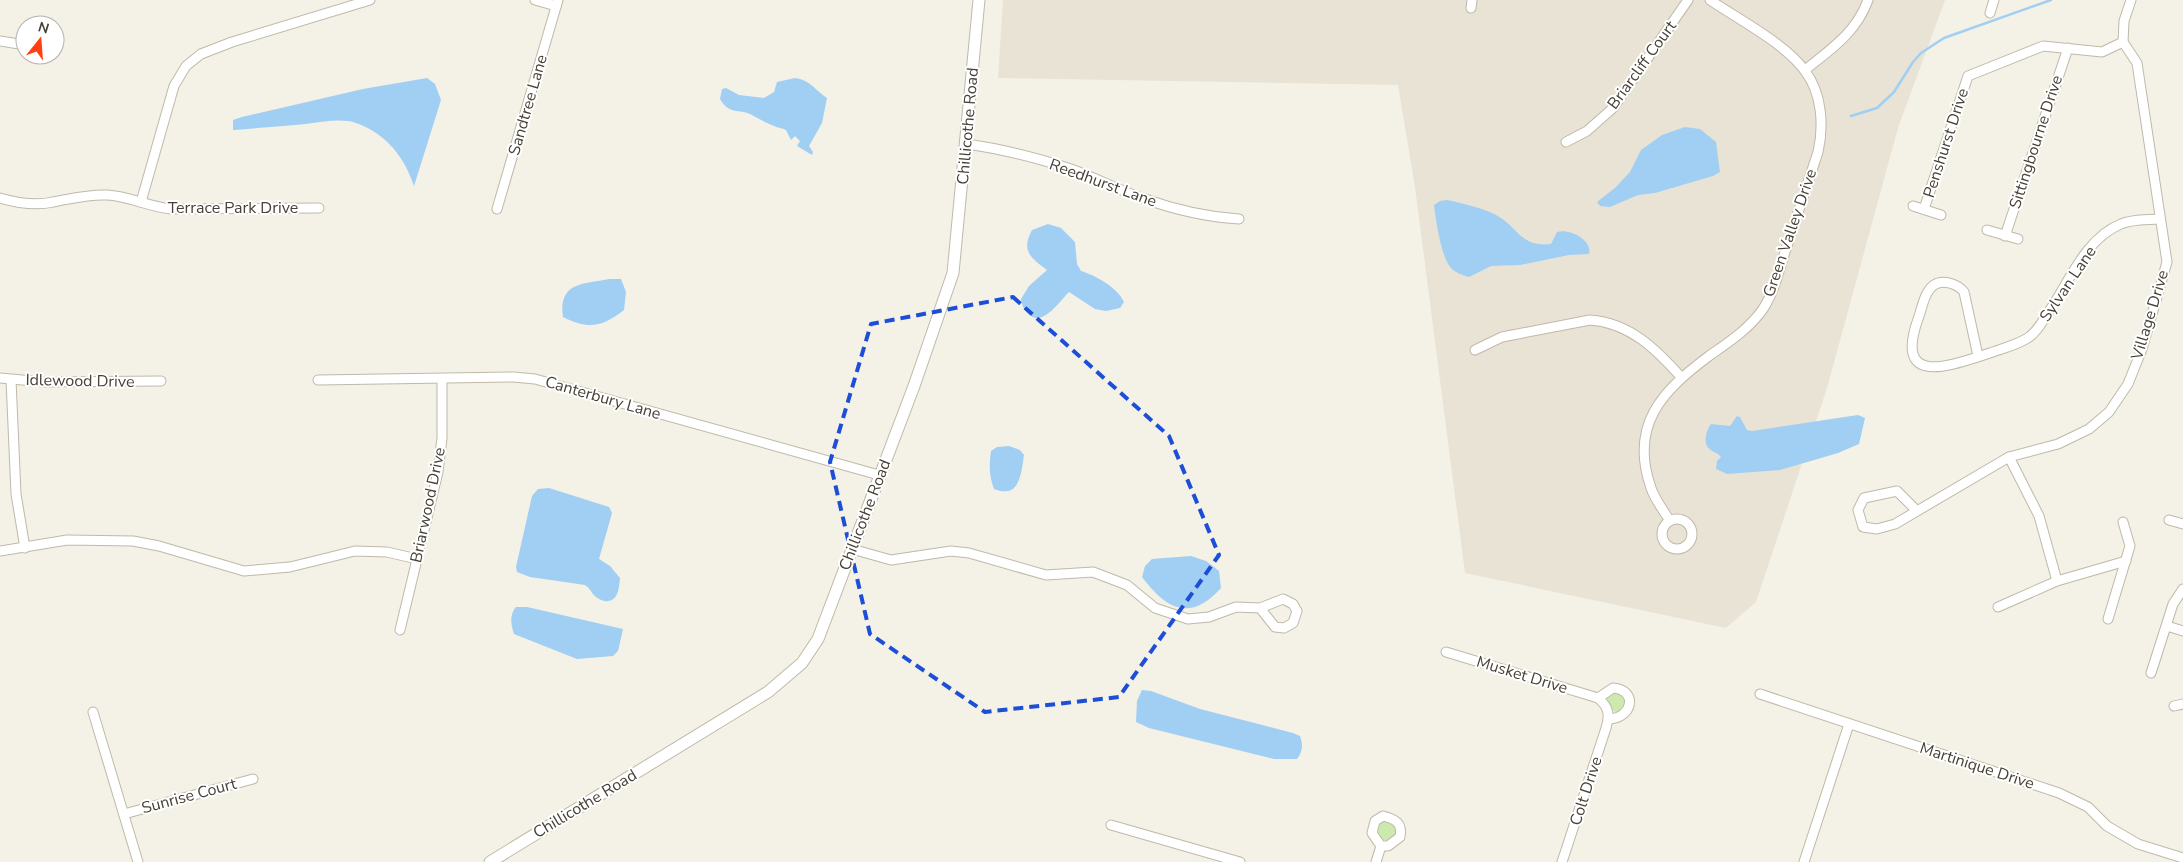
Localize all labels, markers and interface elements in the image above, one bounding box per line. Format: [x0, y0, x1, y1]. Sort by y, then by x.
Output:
north arrow [15, 15, 65, 65]
street label: Briarcliff Court [1602, 16, 1682, 114]
text: N [36, 17, 51, 39]
street label: Sandtree Lane [503, 52, 553, 158]
street label: Chillicothe Road [952, 67, 984, 185]
street label: Sittingbourne Drive [2004, 72, 2068, 212]
street label: Penshurst Drive [1918, 85, 1974, 201]
street label: Reedhurst Lane [1046, 153, 1160, 213]
street label: Green Valley Drive [1758, 166, 1822, 300]
street label: Terrace Park Drive [168, 197, 298, 219]
street label: Sylvan Lane [2035, 242, 2101, 326]
street label: Village Drive [2126, 267, 2174, 363]
street label: Idlewood Drive [25, 369, 135, 393]
street label: Canterbury Lane [543, 371, 663, 425]
street label: Briarwood Drive [405, 445, 451, 565]
street label: Chillicothe Road [834, 456, 896, 574]
street label: Musket Drive [1474, 651, 1570, 699]
street label: Martinique Drive [1917, 737, 2037, 795]
street label: Colt Drive [1565, 754, 1607, 828]
street label: Chillicothe Road [529, 764, 641, 844]
street label: Sunrise Court [139, 773, 239, 819]

